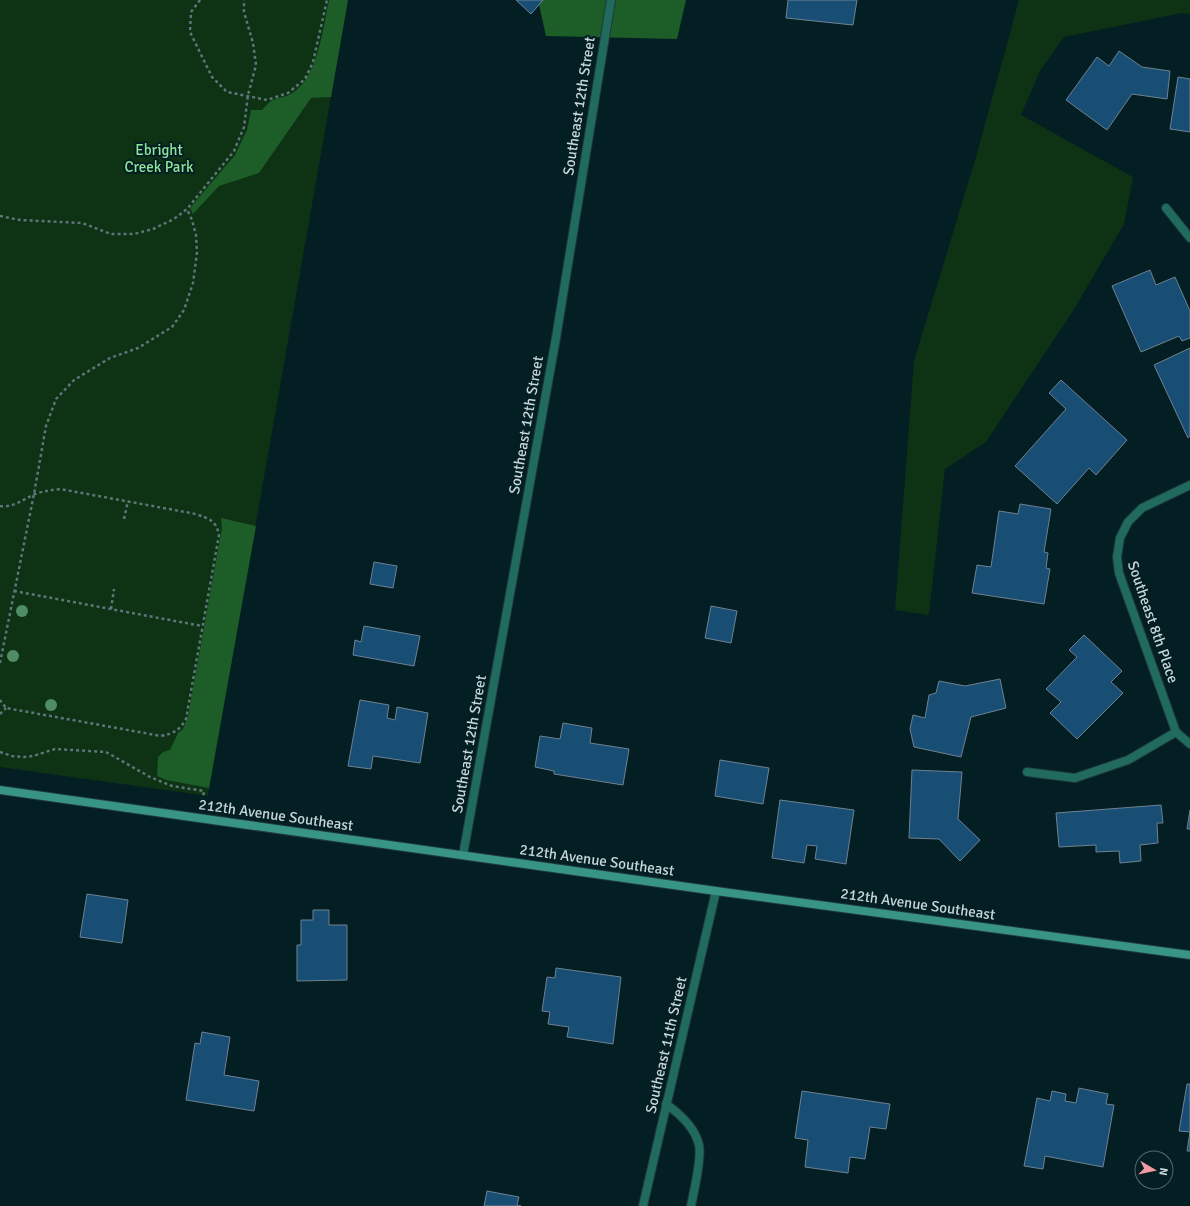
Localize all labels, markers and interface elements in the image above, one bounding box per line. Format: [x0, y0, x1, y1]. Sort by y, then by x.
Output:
street label: Southeast 12th Street [559, 35, 599, 177]
park label: Ebright Creek Park [125, 141, 194, 176]
street label: Southeast 12th Street [505, 355, 547, 495]
street label: Southeast 8th Place [1124, 559, 1182, 685]
street label: Southeast 12th Street [448, 674, 490, 814]
street label: 212th Avenue Southeast [198, 795, 354, 835]
street label: 212th Avenue Southeast [519, 840, 675, 880]
street label: 212th Avenue Southeast [840, 884, 996, 924]
street label: Southeast 11th Street [641, 975, 691, 1115]
north arrow [1134, 1150, 1174, 1190]
text: N [1156, 1167, 1170, 1176]

